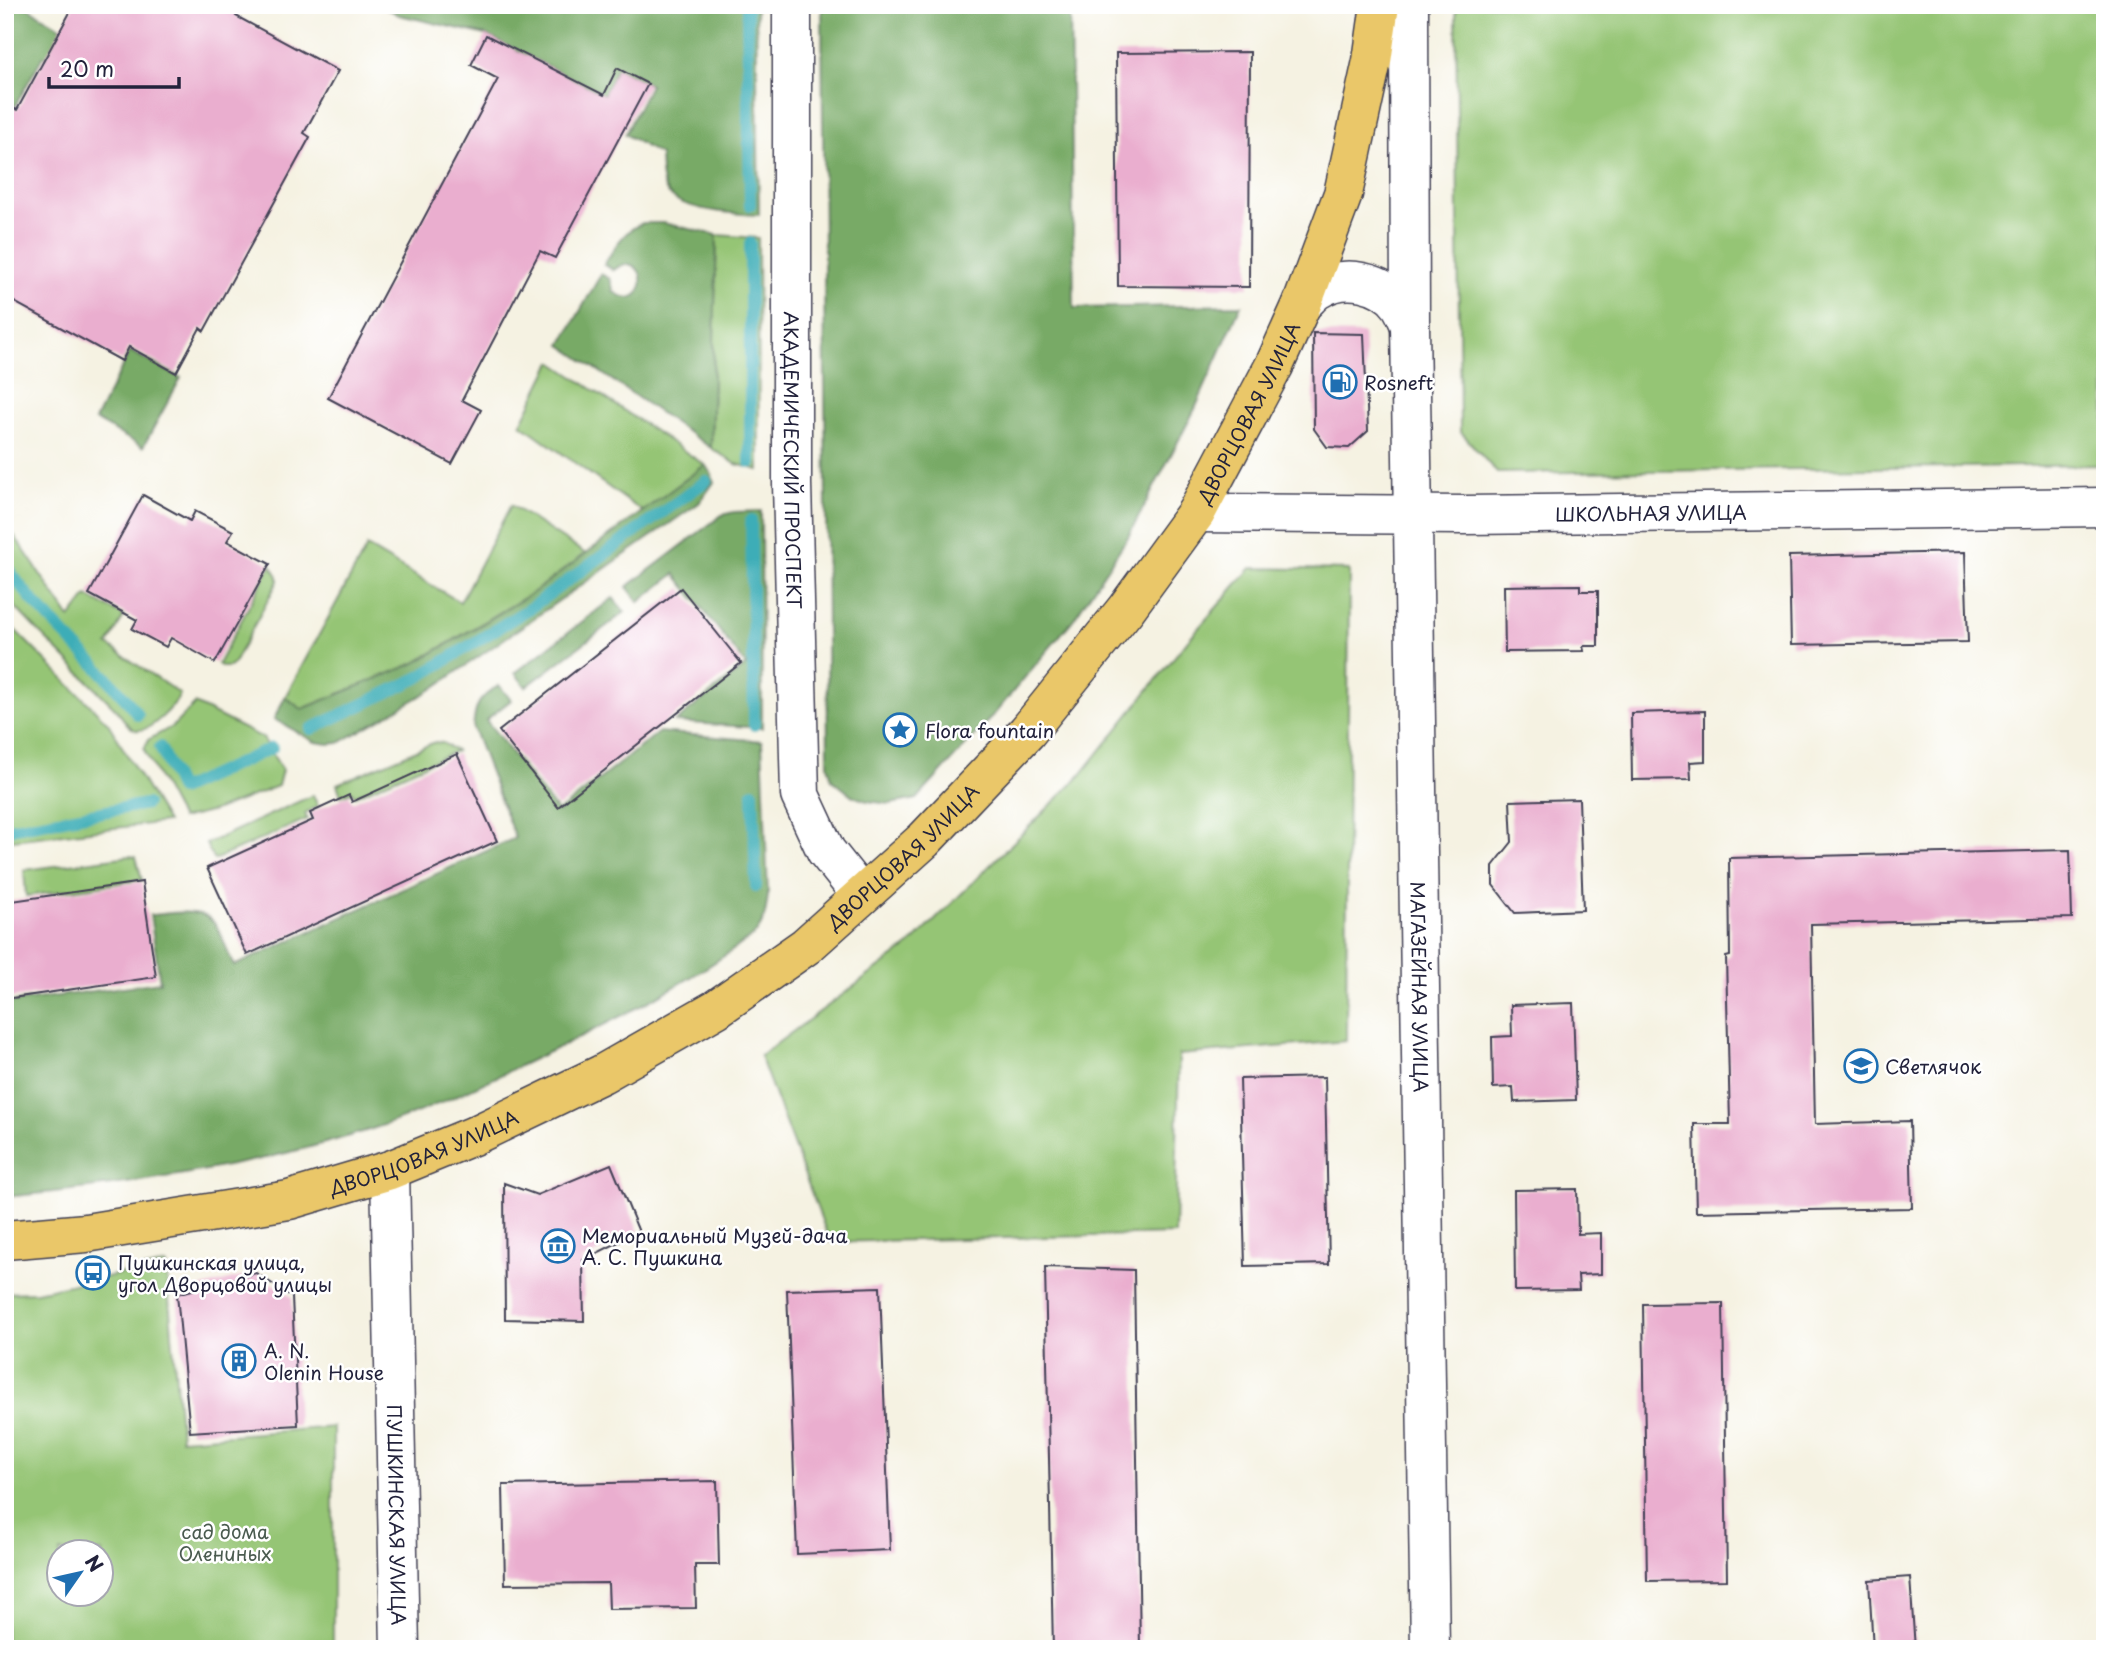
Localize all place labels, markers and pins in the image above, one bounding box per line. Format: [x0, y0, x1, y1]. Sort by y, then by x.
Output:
fuel station icon: Rosneft [1321, 363, 1359, 401]
place label: Rosneft [1364, 368, 1433, 396]
place icon: Flora fountain [881, 711, 919, 749]
place label: Flora fountain [925, 716, 1054, 744]
school or university icon: Светлячок [1842, 1047, 1880, 1085]
place label: Светлячок [1885, 1052, 1982, 1080]
place label: Мемориальный Музей-дача А. С. Пушкина [582, 1221, 847, 1271]
museum icon: Мемориальный Музей-дача А. С. Пушкина [539, 1227, 577, 1265]
place label: Пушкинская улица, угол Дворцовой улицы [118, 1248, 332, 1298]
bus stop icon: Пушкинская улица, угол Дворцовой улицы [74, 1254, 112, 1292]
place label: A. N. Olenin House [264, 1336, 384, 1386]
building icon: A. N. Olenin House [220, 1342, 258, 1380]

